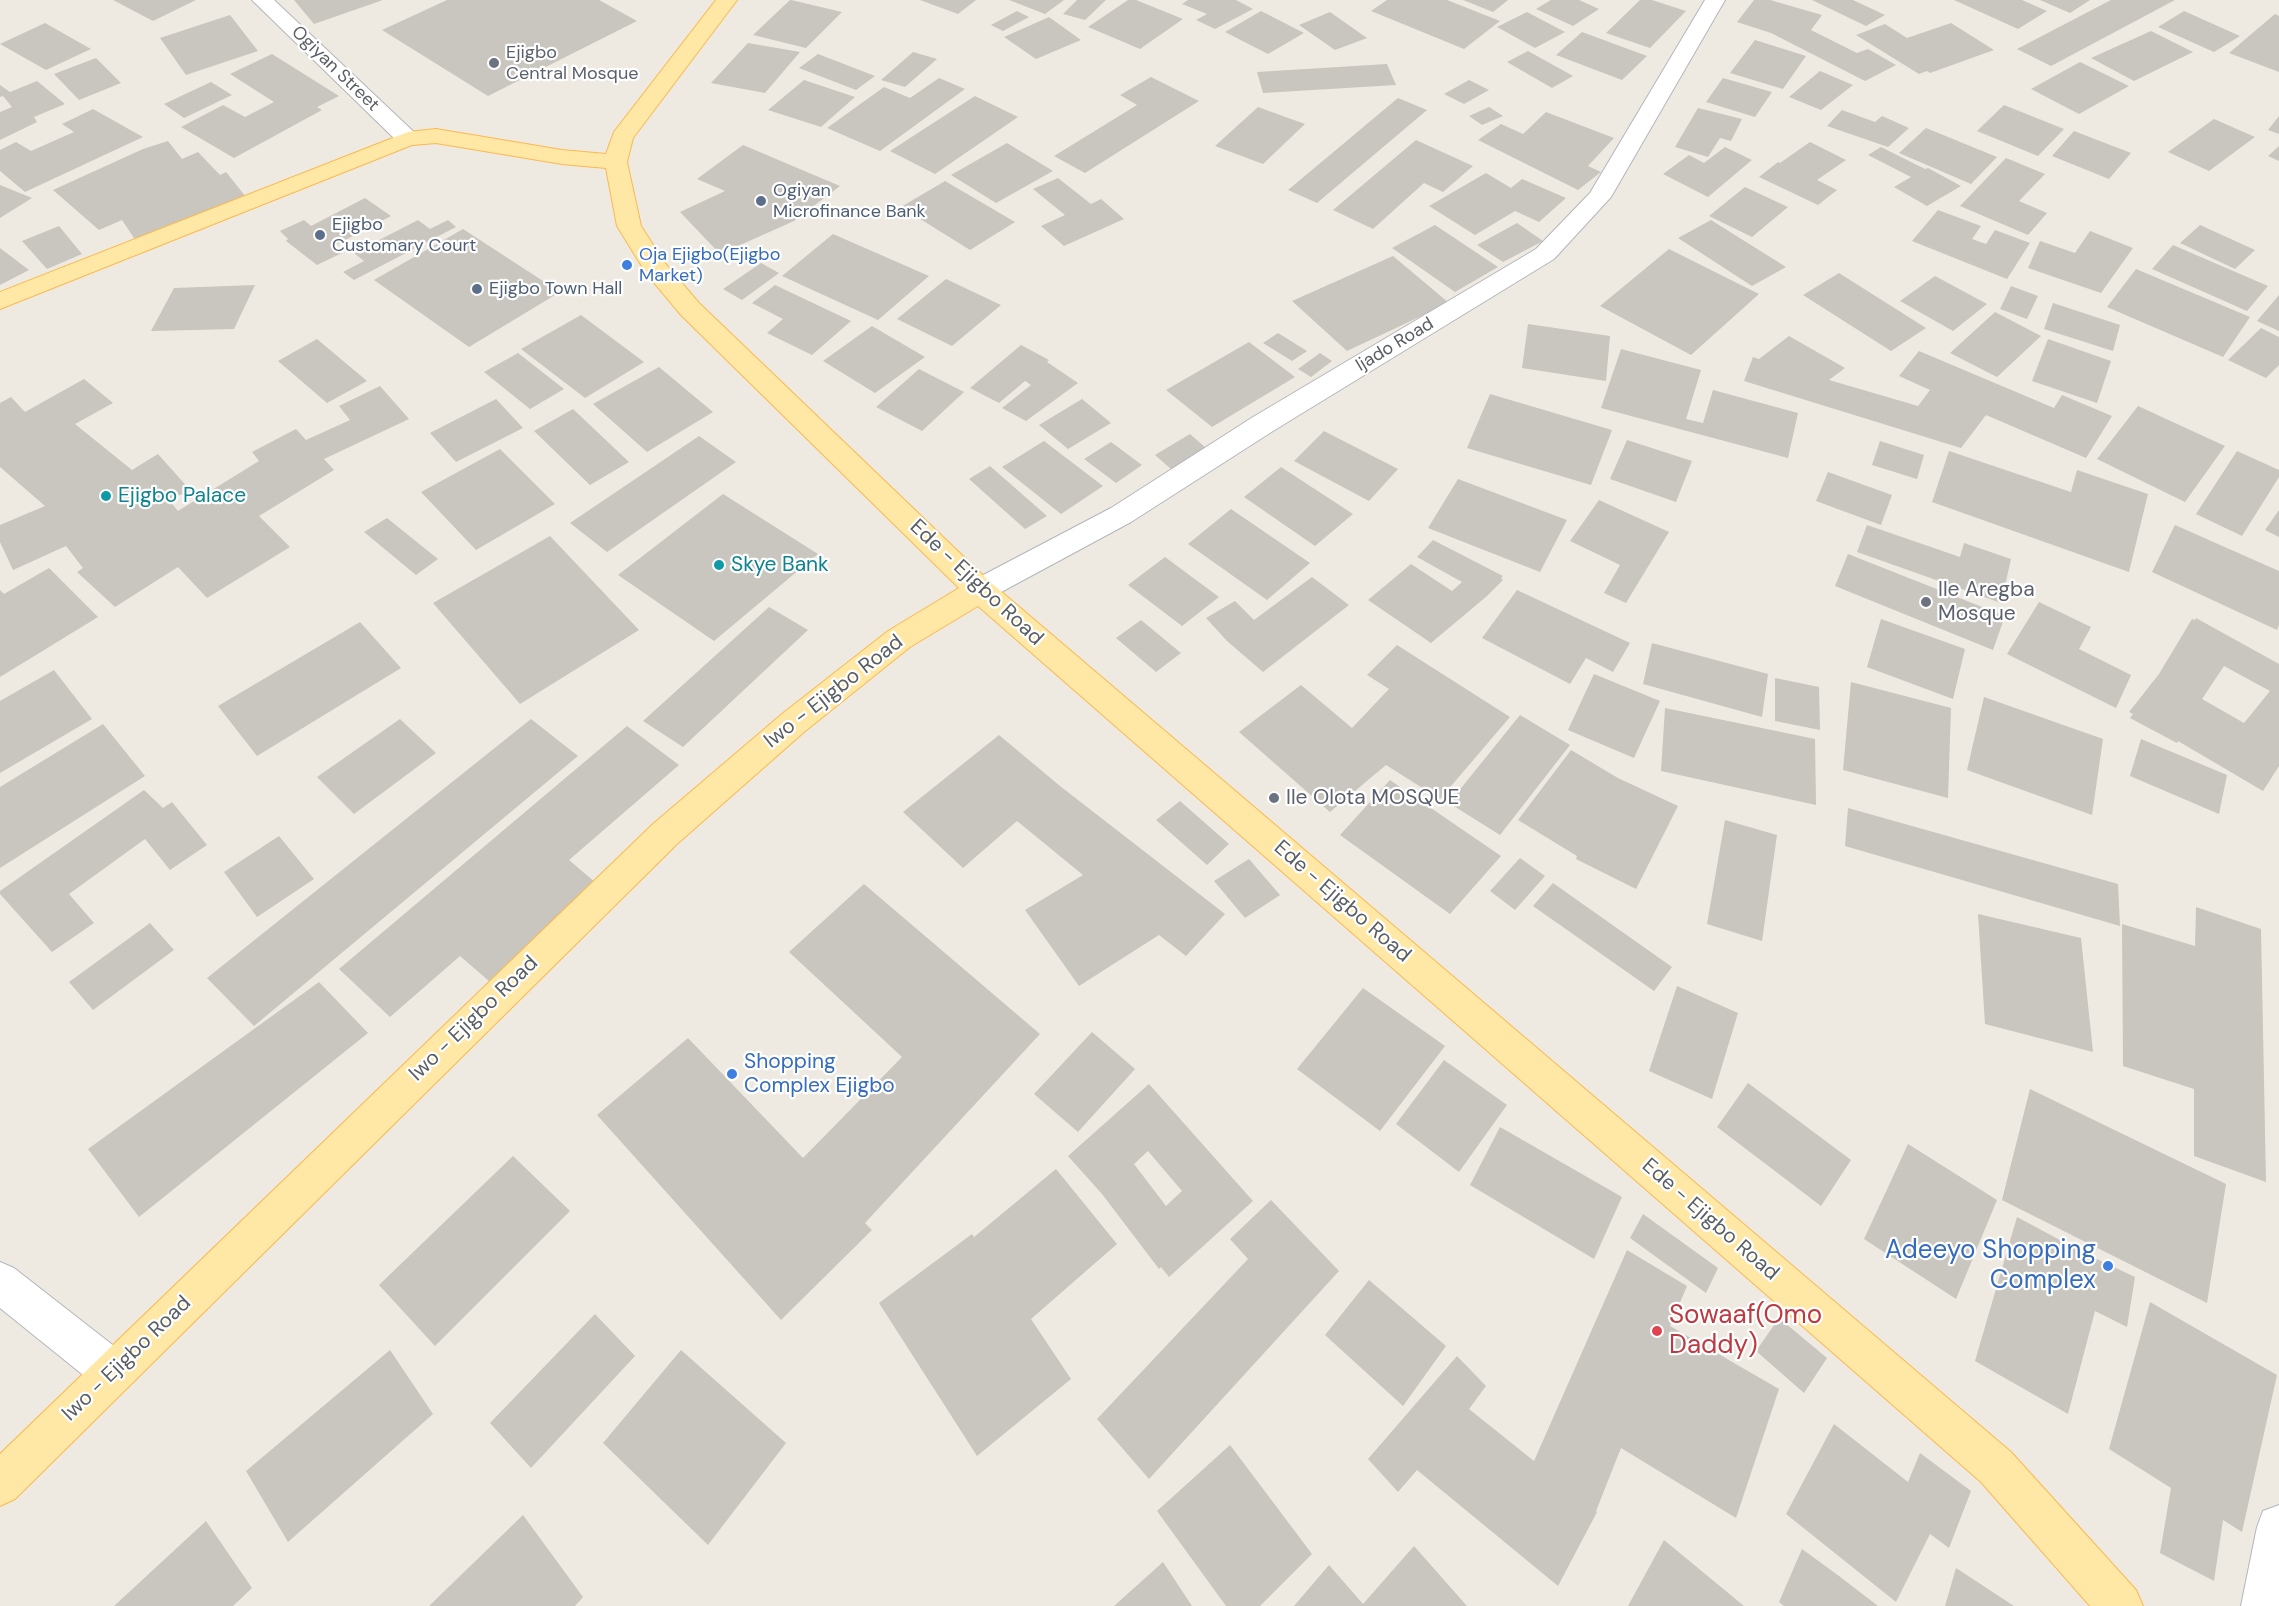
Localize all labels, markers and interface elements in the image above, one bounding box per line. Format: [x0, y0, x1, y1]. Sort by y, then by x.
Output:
street label: Ogiyan Street [287, 22, 383, 116]
place label: Ejigbo Central Mosque [506, 42, 638, 84]
marker: Ejigbo Central Mosque [487, 56, 501, 70]
place label: Ogiyan Microfinance Bank [773, 180, 926, 222]
marker: Ogiyan Microfinance Bank [754, 194, 768, 208]
place label: Ejigbo Customary Court [332, 214, 476, 256]
marker: Ejigbo Customary Court [313, 228, 327, 242]
place label: Oja Ejigbo(Ejigbo Market) [639, 244, 780, 286]
marker: Oja Ejigbo(Ejigbo Market) [620, 258, 634, 272]
place label: Ejigbo Town Hall [489, 278, 622, 300]
marker: Ejigbo Town Hall [470, 282, 484, 296]
street label: Ijado Road [1352, 313, 1438, 377]
place label: Ejigbo Palace [118, 483, 246, 509]
marker: Ejigbo Palace [99, 489, 113, 503]
street label: Ede - Ejigbo Road [904, 515, 1048, 651]
place label: Skye Bank [731, 552, 829, 578]
marker: Skye Bank [712, 558, 726, 572]
place label: Ile Aregba Mosque [1938, 577, 2035, 627]
marker: Ile Aregba Mosque [1919, 595, 1933, 609]
street label: Iwo - Ejigbo Road [760, 630, 908, 754]
place label: Ile Olota MOSQUE [1286, 785, 1459, 811]
marker: Ile Olota MOSQUE [1267, 791, 1281, 805]
street label: Ede - Ejigbo Road [1268, 836, 1416, 968]
street label: Iwo - Ejigbo Road [404, 951, 544, 1087]
place label: Shopping Complex Ejigbo [744, 1049, 895, 1099]
marker: Shopping Complex Ejigbo [725, 1067, 739, 1081]
street label: Ede - Ejigbo Road [1636, 1154, 1784, 1286]
place label: Adeeyo Shopping Complex [1885, 1235, 2096, 1296]
marker: Adeeyo Shopping Complex [2101, 1259, 2115, 1273]
street label: Iwo - Ejigbo Road [57, 1291, 197, 1427]
place label: Sowaaf(Omo Daddy) [1669, 1300, 1822, 1362]
marker: Sowaaf(Omo Daddy) [1650, 1324, 1664, 1338]

